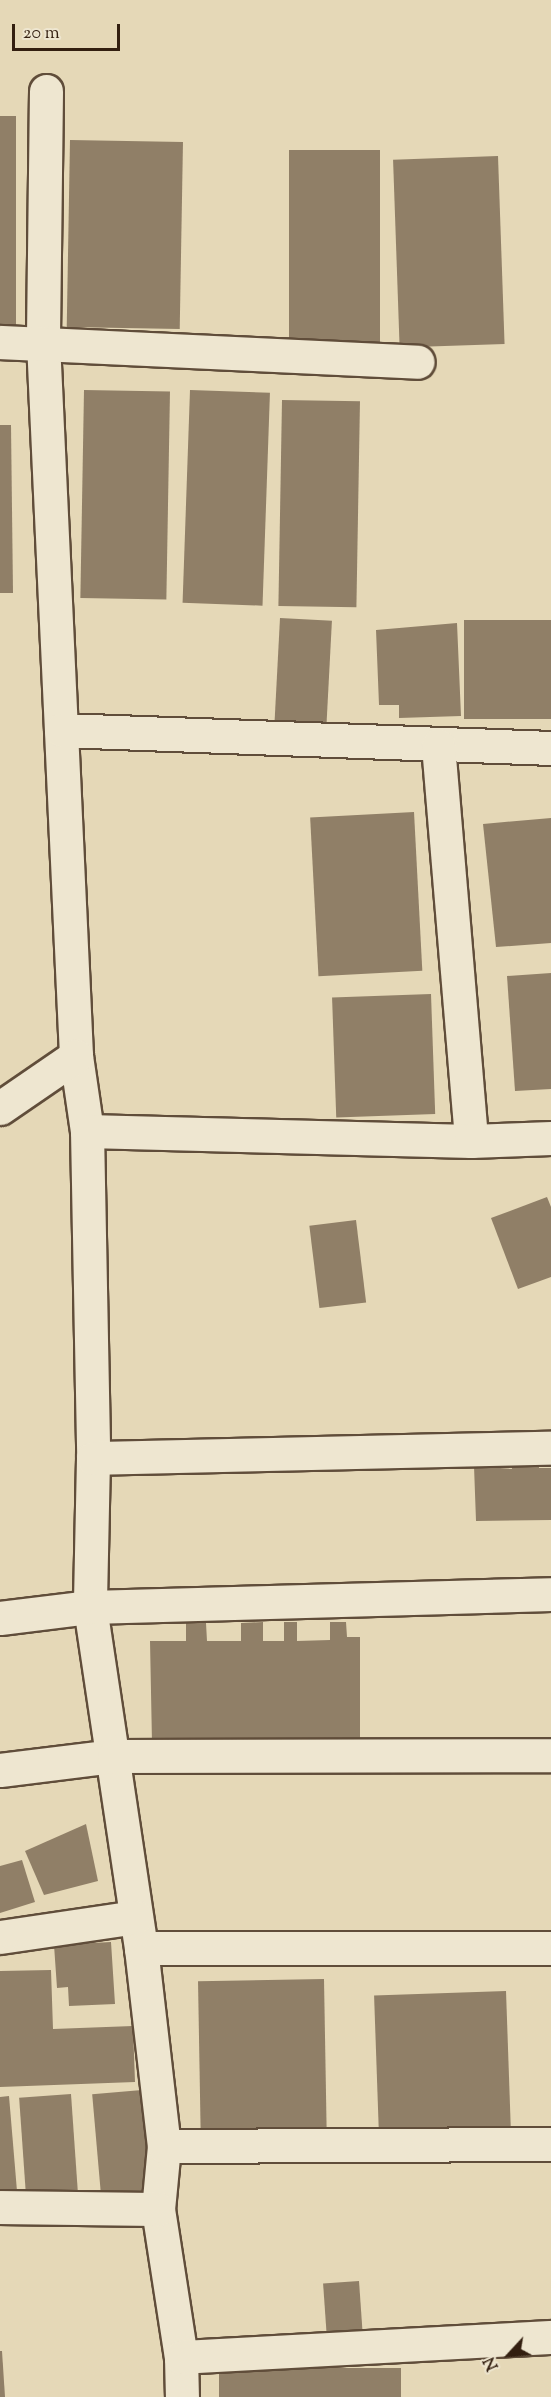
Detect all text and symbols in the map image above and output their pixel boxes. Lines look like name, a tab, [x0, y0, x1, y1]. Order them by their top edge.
scale bar	[15, 12, 123, 50]
text: 20 m	[23, 21, 60, 47]
north arrow	[479, 2325, 539, 2385]
text: N	[479, 2352, 506, 2374]

